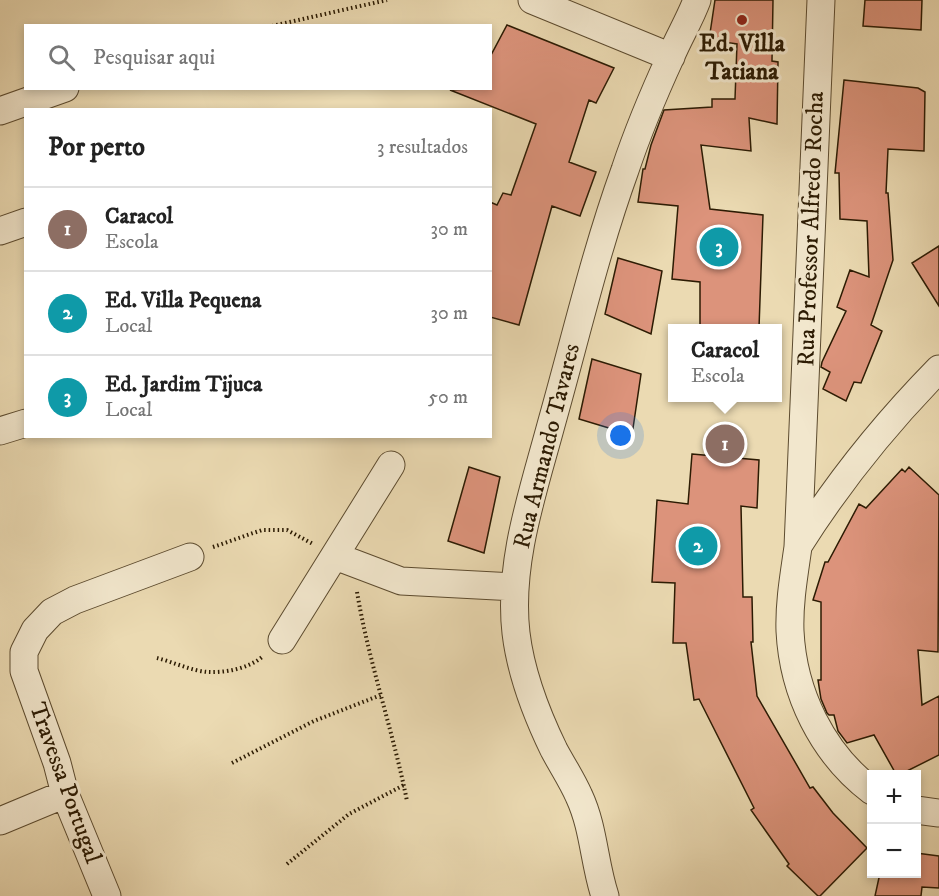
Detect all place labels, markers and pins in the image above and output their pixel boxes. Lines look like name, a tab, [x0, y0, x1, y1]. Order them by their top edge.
marker: Ed. Villa Tatiana	[735, 13, 749, 27]
place label: Ed. Villa Tatiana	[699, 29, 786, 87]
pin: 3	[700, 224, 738, 270]
pin: 1	[706, 422, 744, 466]
pin: 2	[678, 524, 718, 568]

